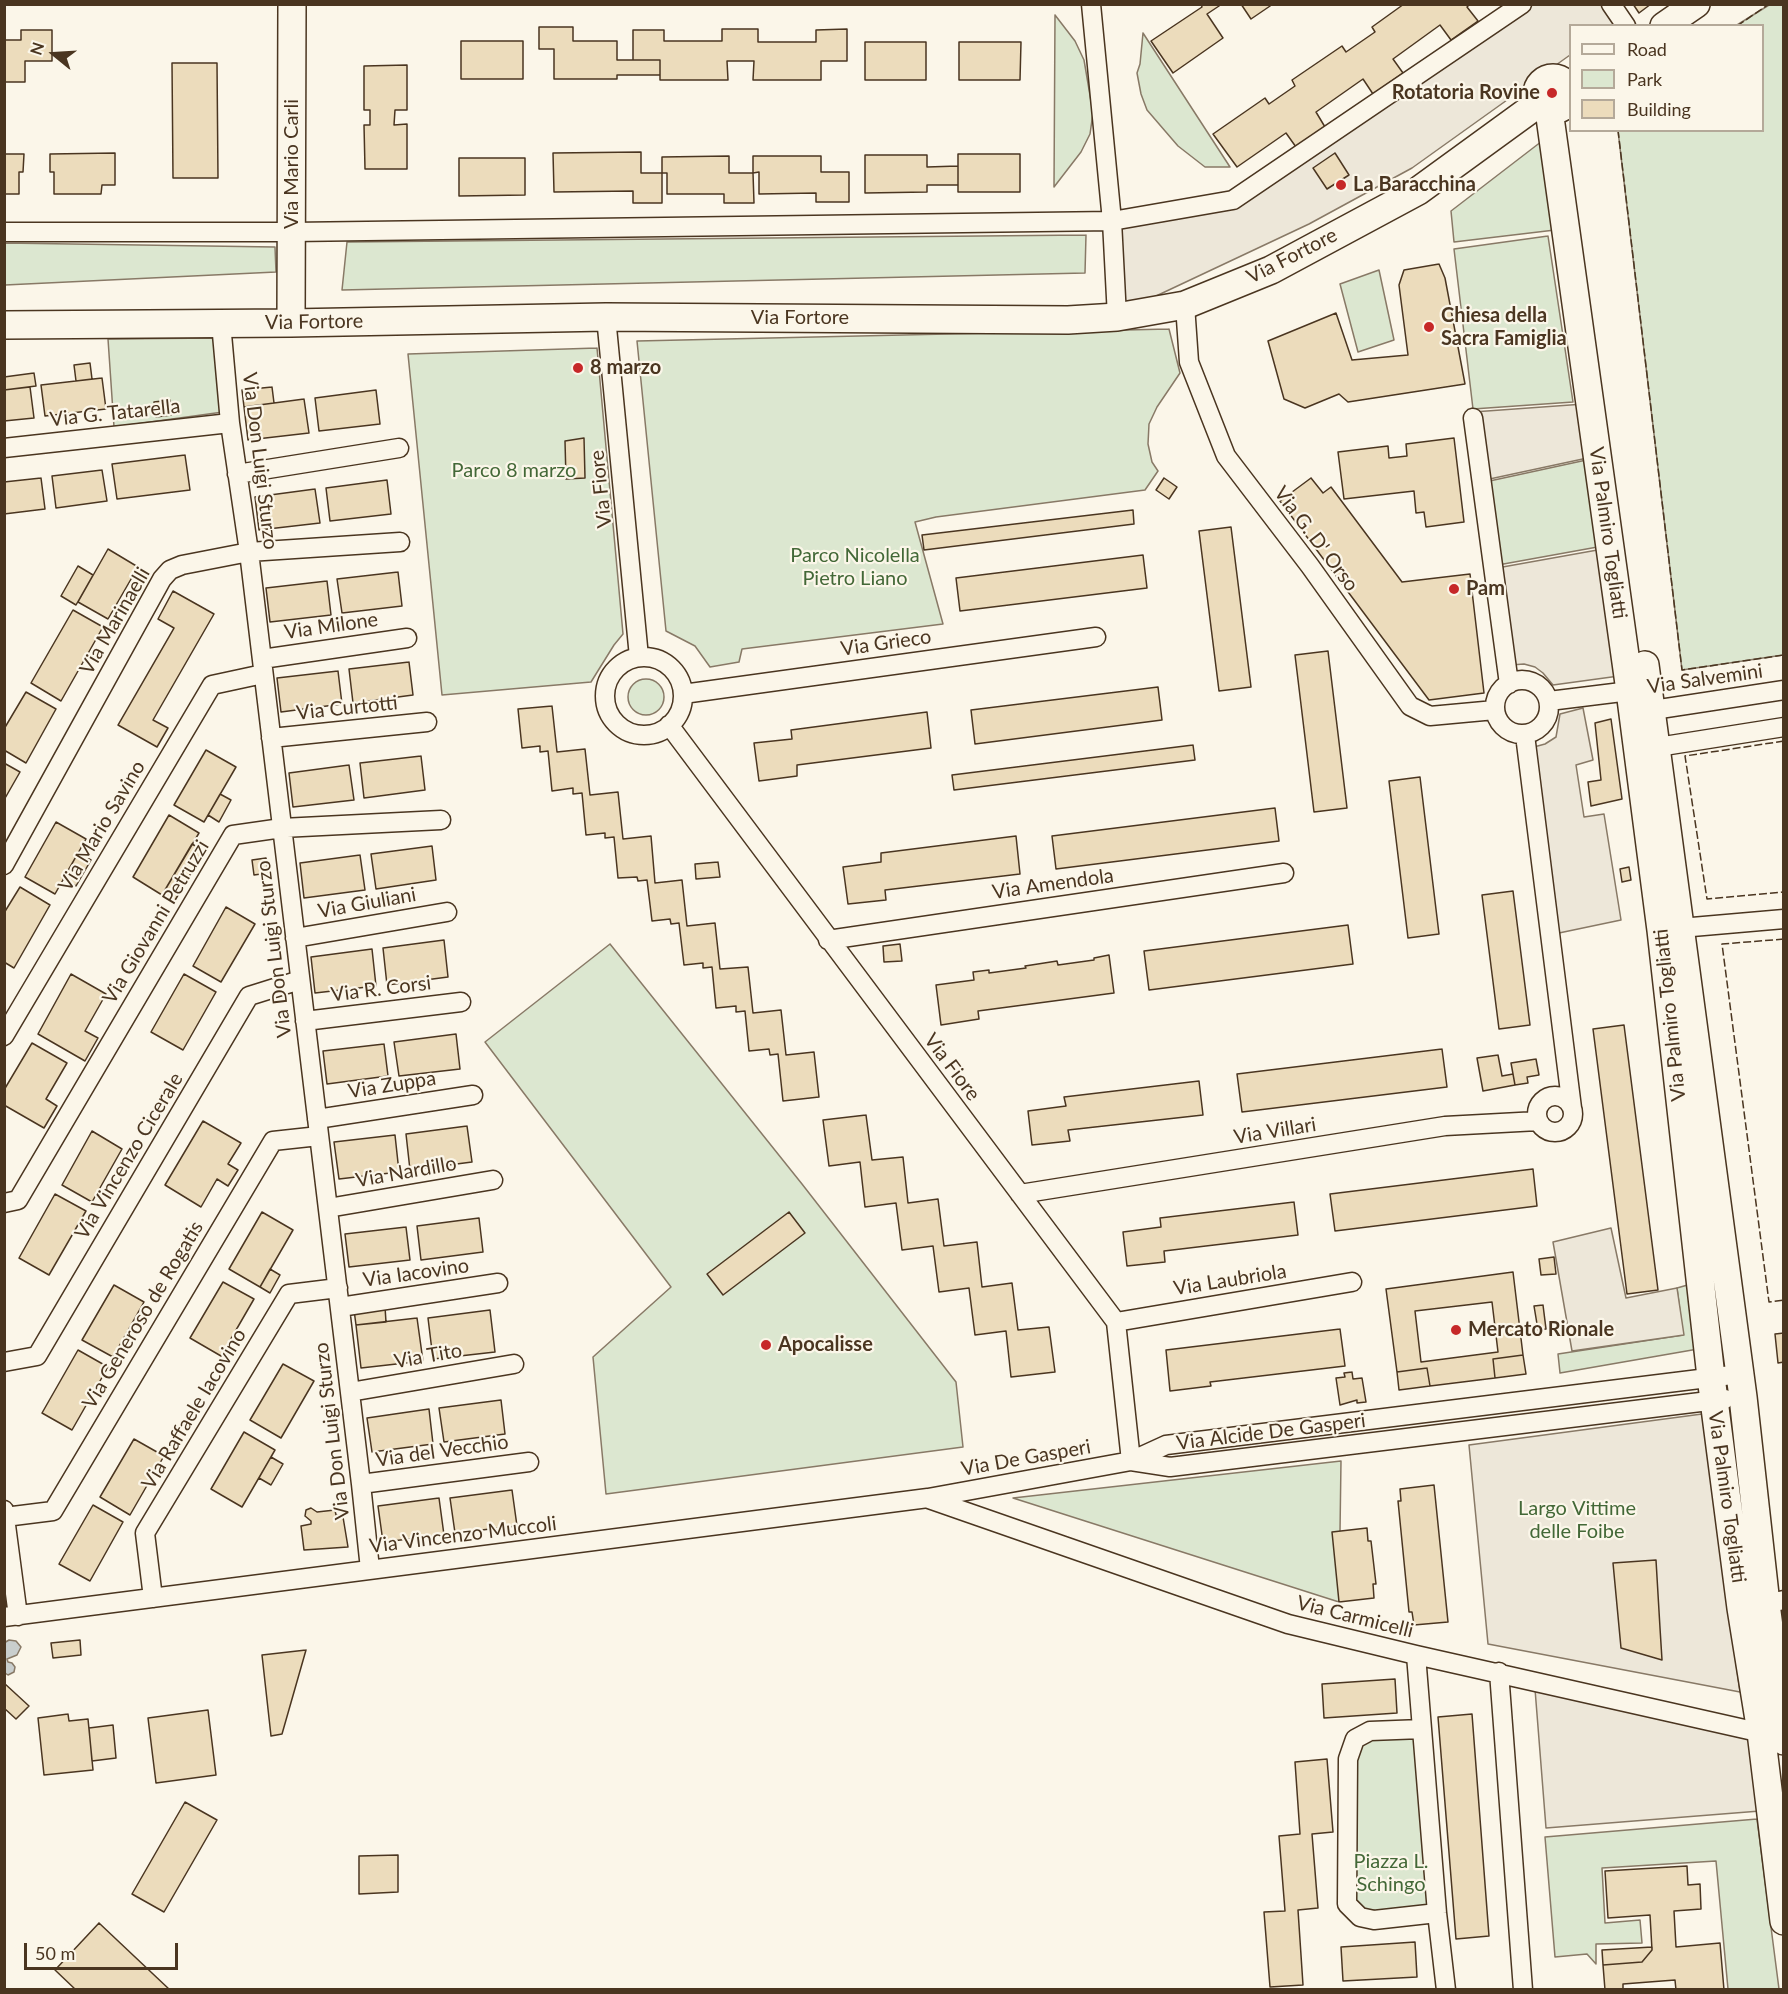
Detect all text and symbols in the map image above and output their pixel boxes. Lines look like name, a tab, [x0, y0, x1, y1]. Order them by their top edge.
north arrow	[24, 24, 84, 84]
legend	[1569, 24, 1764, 132]
text: Road	[1627, 38, 1667, 60]
text: N	[25, 39, 47, 57]
text: Park	[1627, 68, 1662, 90]
place label: Rotatoria Rovine	[1392, 81, 1540, 105]
marker: Rotatoria Rovine	[1545, 86, 1559, 100]
text: Building	[1627, 98, 1691, 120]
street label: Via Mario Carli	[280, 99, 304, 229]
place label: La Baracchina	[1353, 173, 1476, 197]
marker: La Baracchina	[1334, 178, 1348, 192]
street label: Via Fortore	[1243, 223, 1341, 289]
place label: Chiesa della Sacra Famiglia	[1441, 304, 1567, 351]
street label: Via Fortore	[751, 306, 849, 330]
street label: Via Fortore	[265, 309, 363, 335]
marker: Chiesa della Sacra Famiglia	[1422, 320, 1436, 334]
place label: 8 marzo	[590, 356, 661, 380]
marker: 8 marzo	[571, 361, 585, 375]
street label: Via Don Luigi Sturzo	[237, 371, 283, 551]
street label: Via G. Tatarella	[49, 394, 181, 432]
street label: Via Palmiro Togliatti	[1584, 446, 1632, 620]
street label: Via Fiore	[585, 449, 617, 529]
park label: Parco 8 marzo	[452, 459, 576, 483]
street label: Via G. D' Orso	[1269, 482, 1363, 596]
park label: Parco Nicolella Pietro Liano	[790, 544, 920, 591]
street label: Via Marinaelli	[75, 563, 155, 679]
place label: Pam	[1466, 577, 1505, 601]
marker: Pam	[1447, 582, 1461, 596]
street label: Via Milone	[283, 608, 379, 644]
street label: Via Grieco	[839, 625, 933, 661]
street label: Via Salvemini	[1646, 659, 1764, 699]
street label: Via Curtotti	[295, 691, 399, 725]
street label: Via Mario Savino	[54, 756, 150, 896]
street label: Via Giovanni Petruzzi	[98, 836, 214, 1008]
street label: Via Don Luigi Sturzo	[251, 859, 297, 1039]
street label: Via Amendola	[991, 864, 1115, 904]
street label: Via Giuliani	[316, 883, 418, 923]
street label: Via Palmiro Togliatti	[1649, 928, 1691, 1102]
street label: Via R. Corsi	[329, 971, 433, 1007]
street label: Via Fiore	[919, 1029, 985, 1105]
street label: Via Zuppa	[346, 1066, 438, 1104]
street label: Via Vincenzo Cicerale	[70, 1069, 188, 1243]
street label: Via Villari	[1232, 1113, 1318, 1149]
street label: Via Nardillo	[354, 1151, 458, 1193]
street label: Via Generoso de Rogatis	[77, 1217, 209, 1413]
street label: Via Iacovino	[362, 1254, 470, 1292]
street label: Via Laubriola	[1172, 1259, 1288, 1301]
place label: Mercato Rionale	[1468, 1318, 1614, 1342]
marker: Mercato Rionale	[1449, 1323, 1463, 1337]
street label: Via Raffaele Iacovino	[137, 1324, 251, 1494]
place label: Apocalisse	[778, 1333, 873, 1357]
street label: Via Tito	[392, 1338, 464, 1374]
marker: Apocalisse	[759, 1338, 773, 1352]
street label: Via Don Luigi Sturzo	[309, 1341, 355, 1521]
street label: Via Alcide De Gasperi	[1175, 1408, 1367, 1456]
street label: Via Palmiro Togliatti	[1703, 1410, 1751, 1584]
street label: Via del Vecchio	[374, 1430, 510, 1472]
street label: Via De Gasperi	[959, 1435, 1093, 1481]
park label: Largo Vittime delle Foibe	[1518, 1497, 1636, 1544]
street label: Via Vincenzo Muccoli	[368, 1512, 558, 1558]
street label: Via Carmicelli	[1294, 1591, 1416, 1643]
park label: Piazza L. Schingo	[1354, 1850, 1428, 1897]
scale bar	[27, 1931, 182, 1969]
text: 50 m	[35, 1942, 75, 1964]

